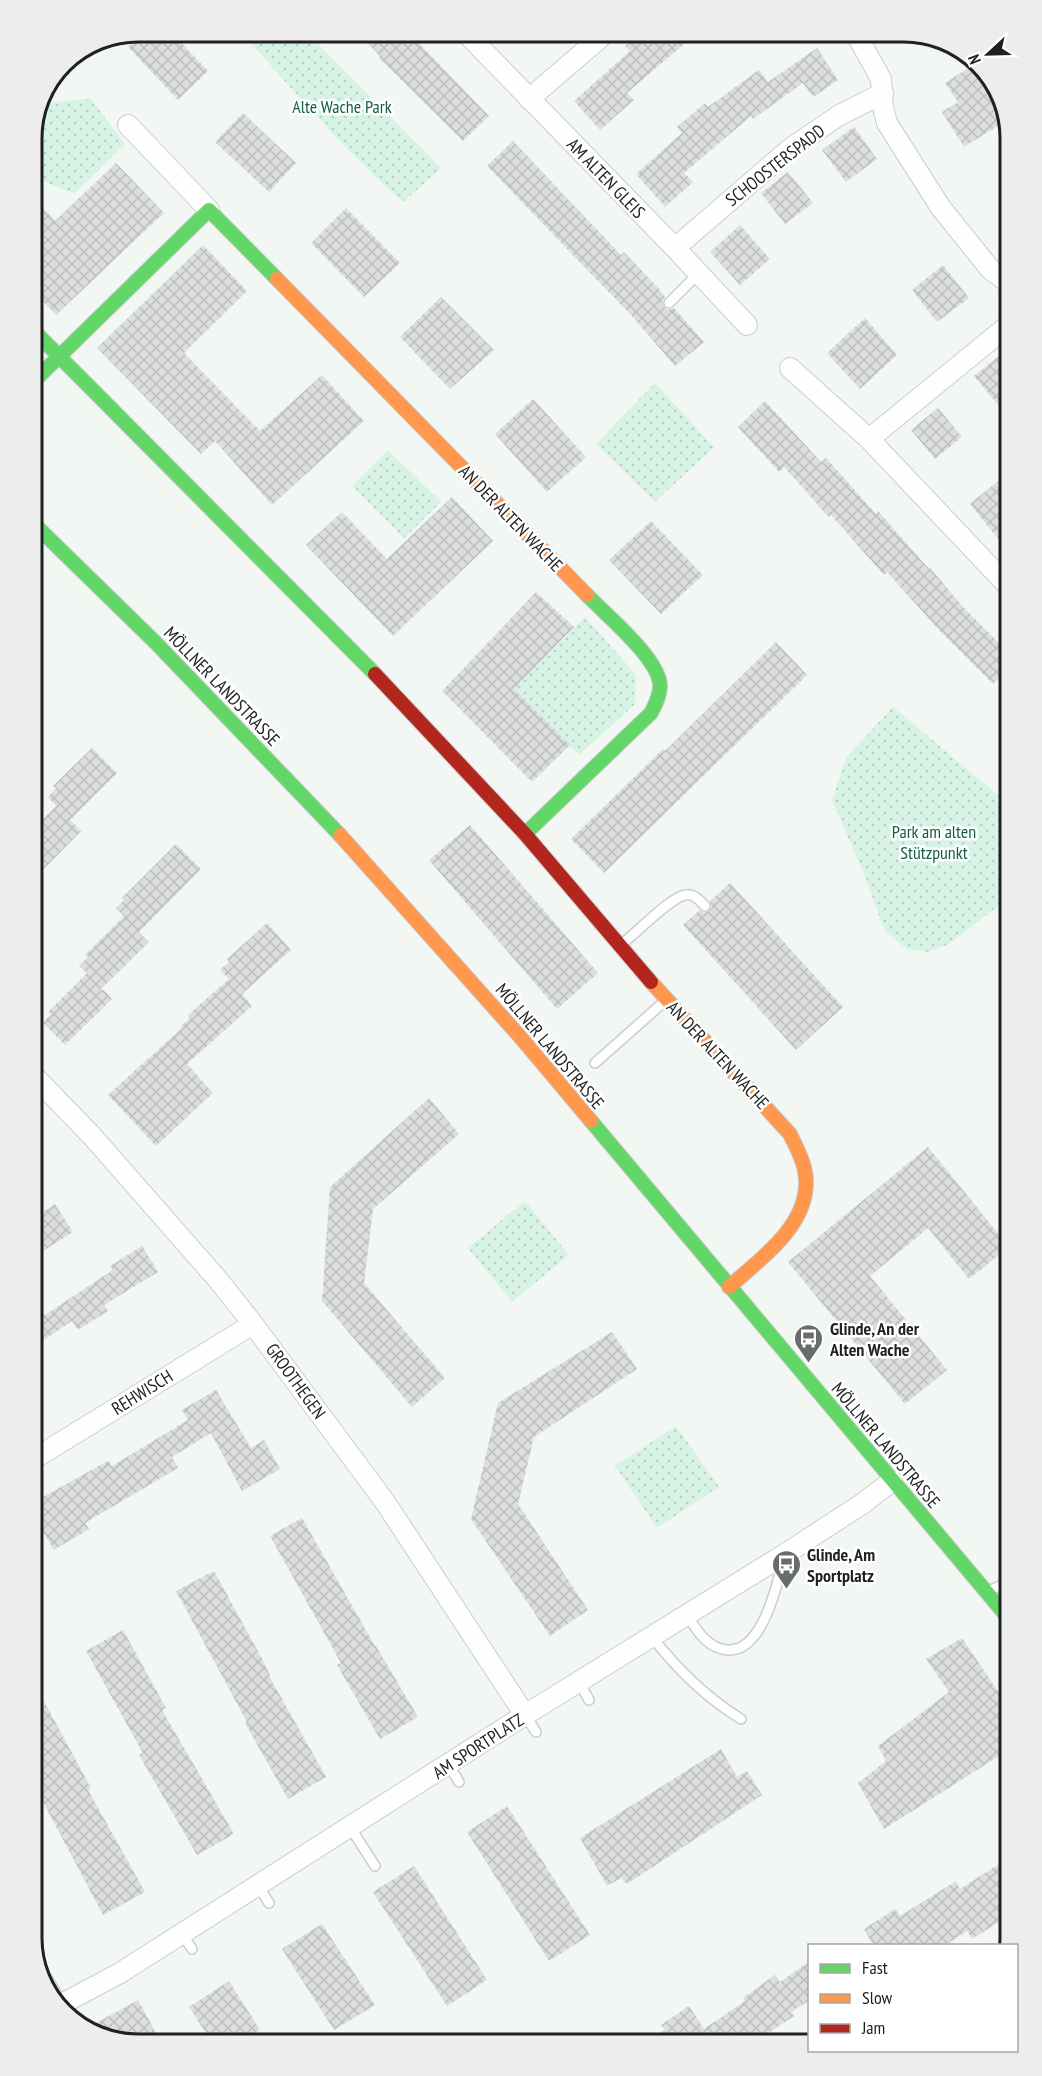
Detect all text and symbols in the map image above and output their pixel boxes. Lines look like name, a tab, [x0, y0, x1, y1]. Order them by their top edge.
north arrow	[958, 24, 1018, 84]
text: N	[963, 52, 985, 67]
park label: Alte Wache Park	[292, 95, 392, 118]
street label: SCHOOSTERSPADD	[721, 119, 829, 211]
street label: AM ALTEN GLEIS	[562, 133, 650, 223]
street label: AN DER ALTEN WACHE	[454, 460, 568, 576]
street label: MÖLLNER LANDSTRASSE	[159, 622, 285, 750]
park label: Park am alten Stützpunkt	[892, 820, 976, 864]
street label: MÖLLNER LANDSTRASSE	[491, 978, 609, 1114]
street label: AN DER ALTEN WACHE	[662, 996, 774, 1114]
place label: Glinde, An der Alten Wache	[829, 1317, 920, 1361]
bus stop icon: Glinde, An der Alten Wache	[793, 1322, 825, 1364]
street label: GROOTHEGEN	[261, 1339, 331, 1423]
street label: REHWISCH	[107, 1364, 177, 1420]
street label: MÖLLNER LANDSTRASSE	[827, 1377, 945, 1513]
place label: Glinde, Am Sportplatz	[807, 1543, 875, 1587]
bus stop icon: Glinde, Am Sportplatz	[770, 1548, 802, 1590]
street label: AM SPORTPLATZ	[428, 1708, 528, 1784]
legend	[808, 1944, 1018, 2052]
text: Fast	[862, 1956, 888, 1979]
text: Slow	[862, 1986, 893, 2009]
text: Jam	[861, 2016, 885, 2039]

